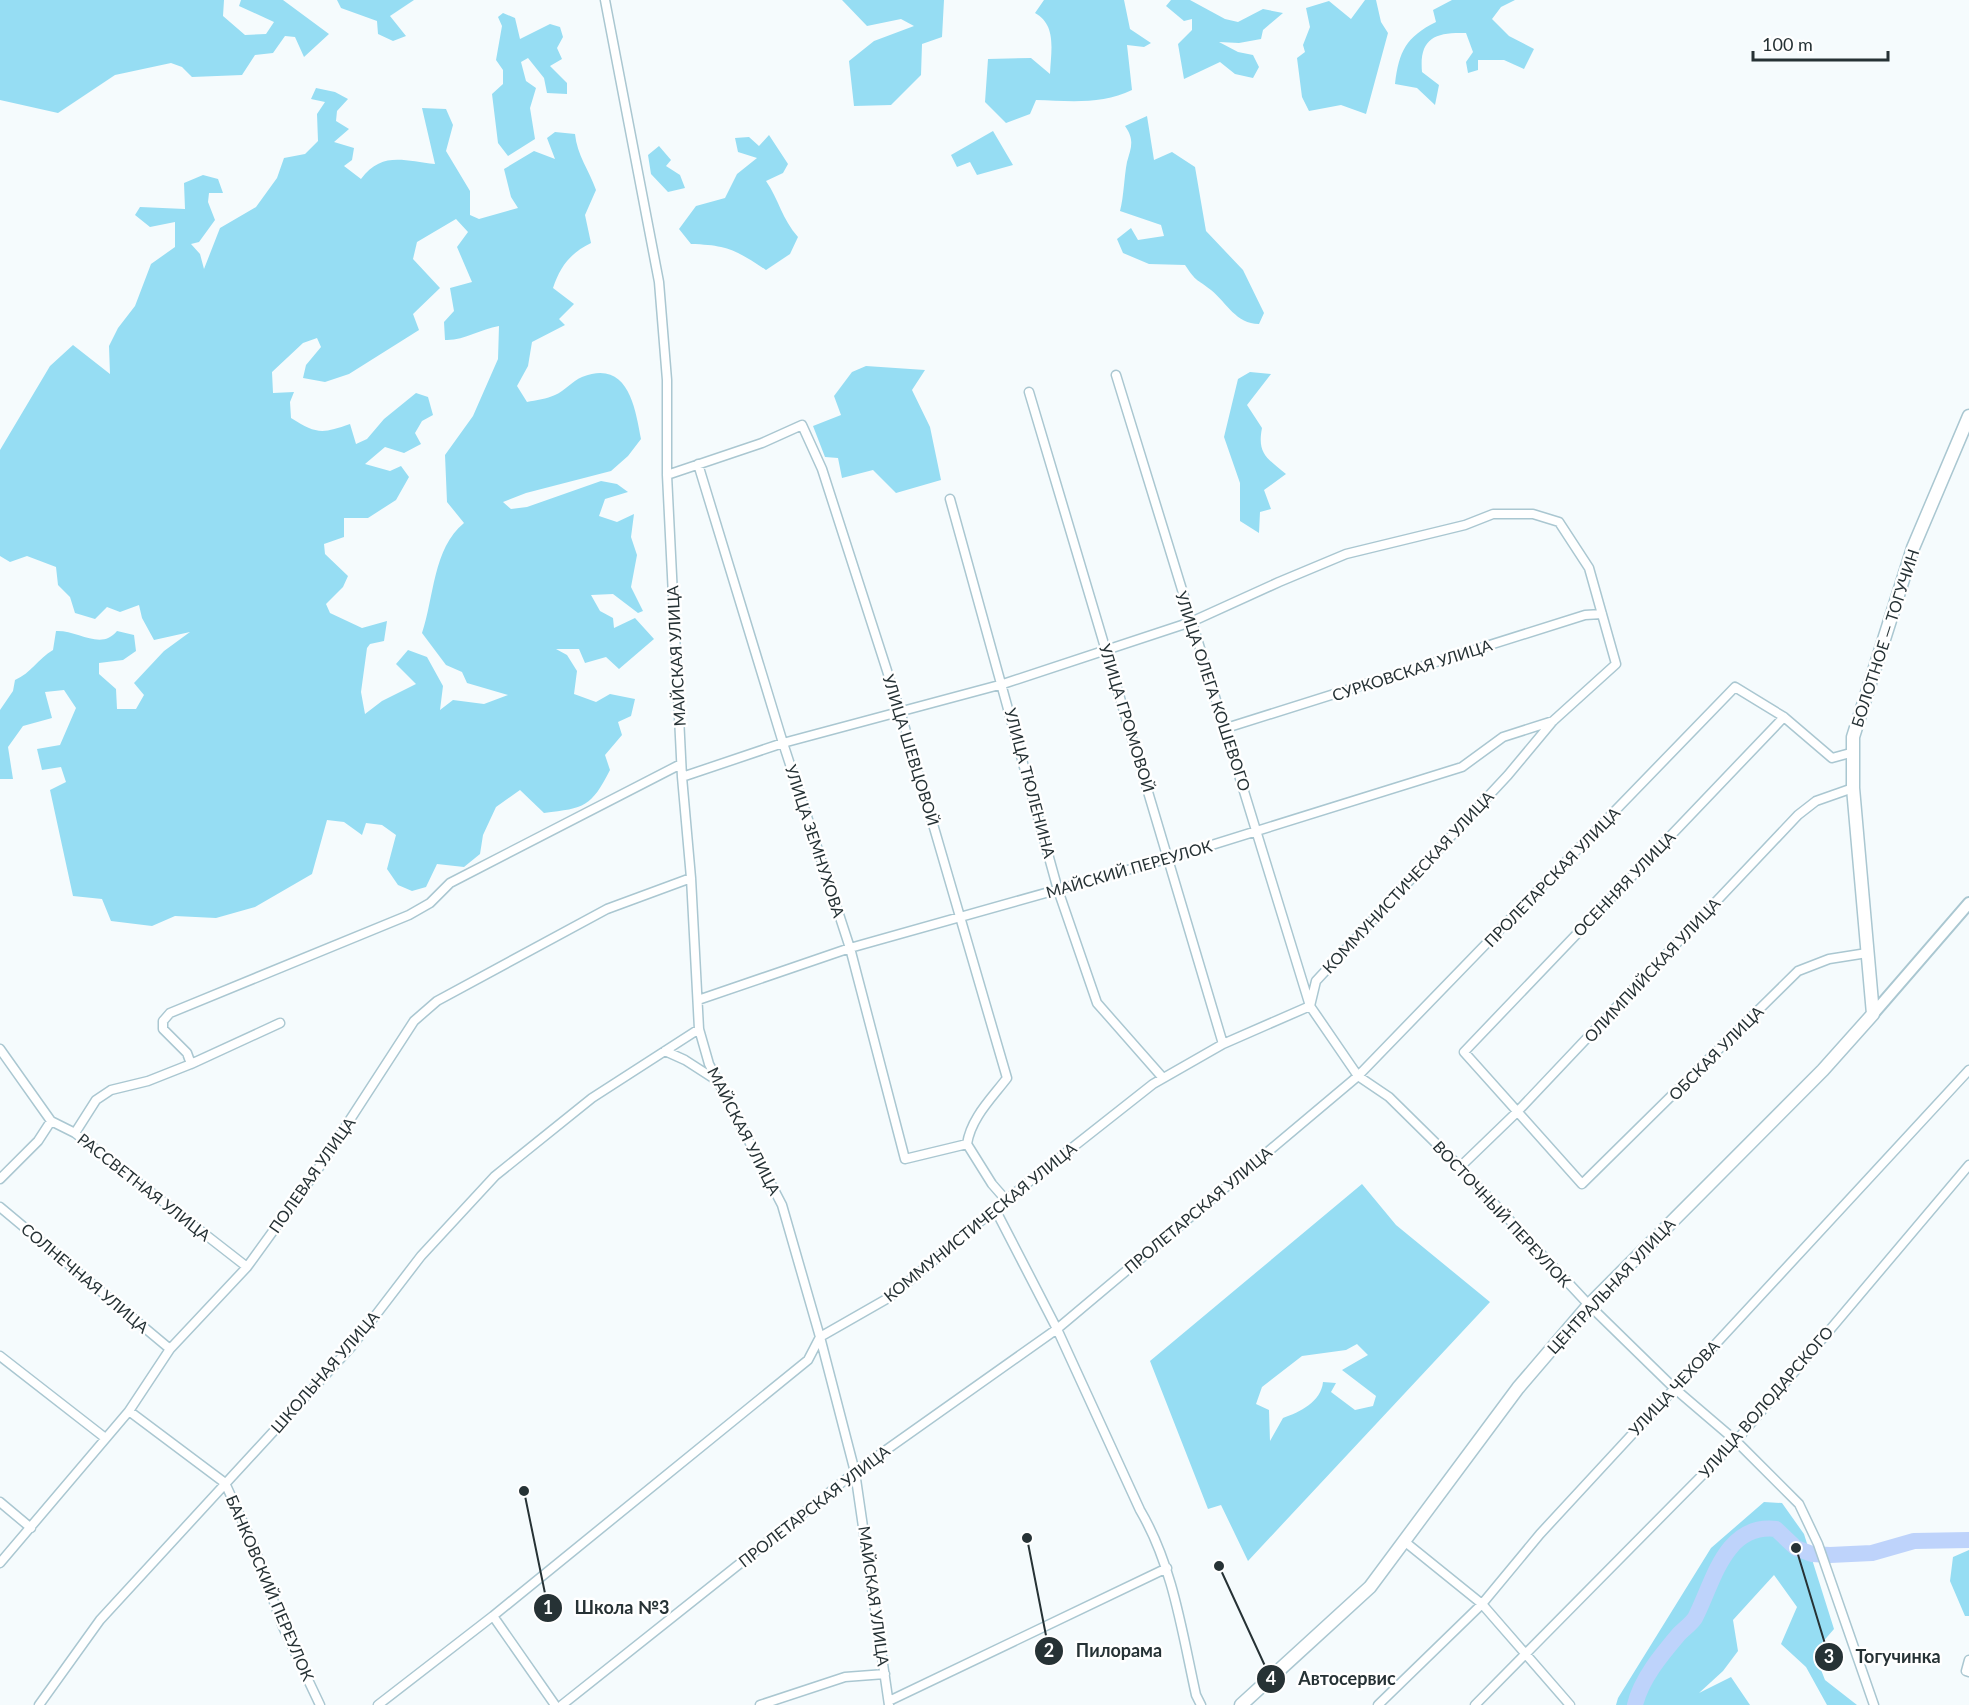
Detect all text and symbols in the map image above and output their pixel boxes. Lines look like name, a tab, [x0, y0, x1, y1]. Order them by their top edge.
scale bar	[1753, 24, 1888, 62]
text: 100 m	[1762, 33, 1813, 55]
street label: БОЛОТНОЕ — ТОГУЧИН	[1847, 546, 1922, 729]
street label: МАЙСКАЯ УЛИЦА	[662, 585, 689, 727]
street label: УЛИЦА ОЛЕГА КОШЕВОГО	[1172, 588, 1255, 793]
street label: СУРКОВСКАЯ УЛИЦА	[1330, 635, 1494, 704]
street label: УЛИЦА ГРОМОВОЙ	[1096, 641, 1159, 794]
street label: УЛИЦА ШЕВЦОВОЙ	[879, 672, 944, 828]
street label: УЛИЦА ТЮЛЕНИНА	[1001, 706, 1060, 860]
street label: УЛИЦА ЗЕМНУХОВА	[782, 762, 849, 920]
street label: КОММУНИСТИЧЕСКАЯ УЛИЦА	[1318, 786, 1497, 977]
street label: ПРОЛЕТАРСКАЯ УЛИЦА	[1480, 803, 1623, 950]
street label: ОСЕННЯЯ УЛИЦА	[1569, 827, 1679, 940]
street label: МАЙСКИЙ ПЕРЕУЛОК	[1044, 836, 1214, 901]
street label: ОЛИМПИЙСКАЯ УЛИЦА	[1580, 893, 1724, 1046]
street label: ОБСКАЯ УЛИЦА	[1664, 1001, 1767, 1104]
street label: МАЙСКАЯ УЛИЦА	[704, 1064, 785, 1198]
street label: ПОЛЕВАЯ УЛИЦА	[265, 1113, 359, 1236]
street label: РАССВЕТНАЯ УЛИЦА	[74, 1129, 215, 1245]
street label: ВОСТОЧНЫЙ ПЕРЕУЛОК	[1430, 1137, 1575, 1291]
street label: КОММУНИСТИЧЕСКАЯ УЛИЦА	[880, 1138, 1080, 1305]
street label: ПРОЛЕТАРСКАЯ УЛИЦА	[1120, 1142, 1275, 1277]
street label: ЦЕНТРАЛЬНАЯ УЛИЦА	[1543, 1214, 1679, 1357]
street label: СОЛНЕЧНАЯ УЛИЦА	[18, 1219, 153, 1337]
street label: ШКОЛЬНАЯ УЛИЦА	[267, 1307, 383, 1436]
street label: УЛИЦА ВОЛОДАРСКОГО	[1695, 1322, 1837, 1481]
street label: УЛИЦА ЧЕХОВА	[1624, 1336, 1723, 1439]
street label: ПРОЛЕТАРСКАЯ УЛИЦА	[734, 1441, 893, 1571]
street label: БАНКОВСКИЙ ПЕРЕУЛОК	[223, 1492, 318, 1684]
street label: МАЙСКАЯ УЛИЦА	[855, 1525, 894, 1667]
callout: Школа №3	[533, 1590, 682, 1626]
text: 1	[543, 1596, 553, 1618]
text: Школа №3	[575, 1596, 669, 1618]
callout: Пилорама	[1034, 1633, 1174, 1669]
text: 2	[1044, 1639, 1054, 1661]
text: Пилорама	[1076, 1639, 1162, 1661]
callout: Тогучинка	[1814, 1639, 1953, 1675]
text: 3	[1824, 1645, 1834, 1667]
text: Тогучинка	[1855, 1645, 1941, 1667]
callout: Автосервис	[1256, 1661, 1407, 1697]
text: 4	[1266, 1667, 1276, 1689]
text: Автосервис	[1297, 1667, 1396, 1689]

